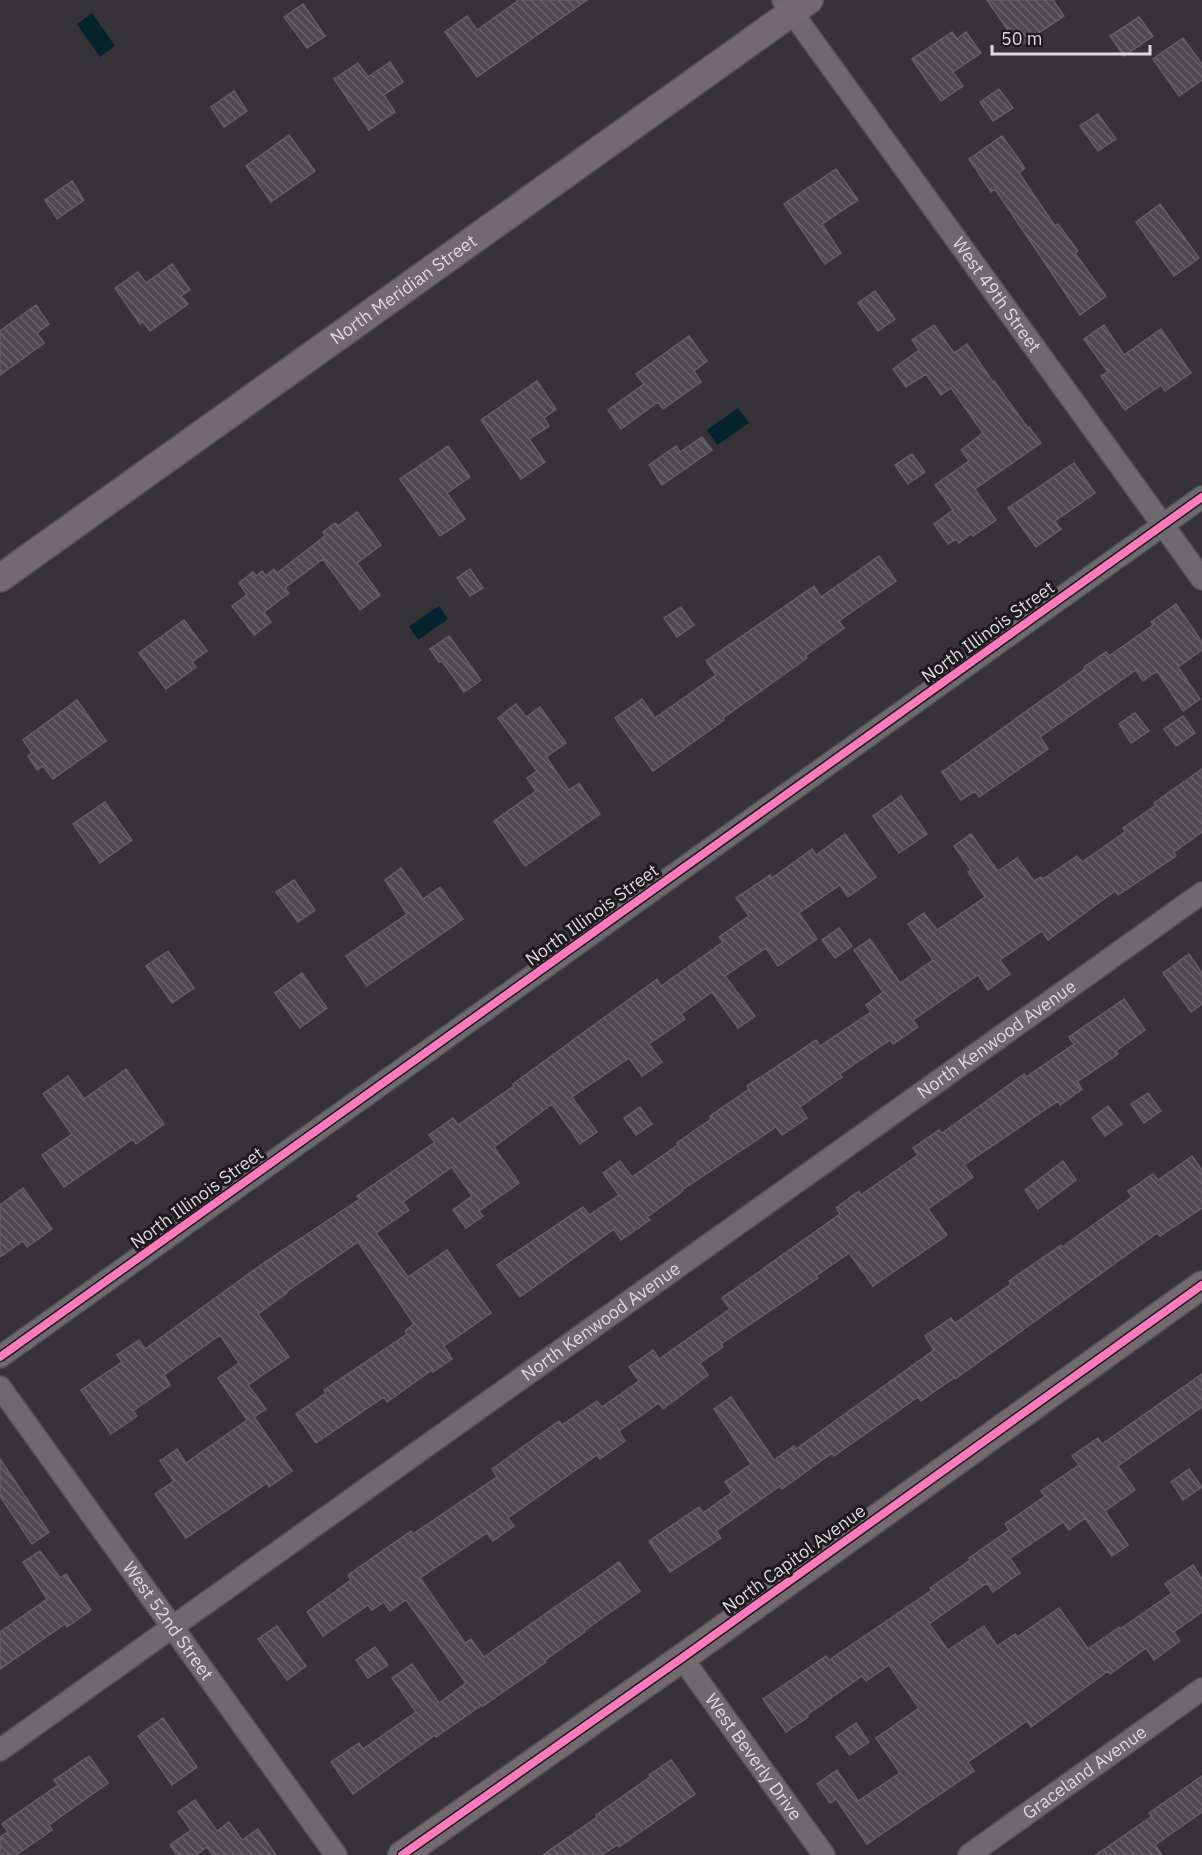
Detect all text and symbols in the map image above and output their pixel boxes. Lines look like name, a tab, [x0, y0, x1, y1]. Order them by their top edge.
scale bar	[992, 18, 1150, 56]
text: 50 m	[1001, 27, 1043, 50]
street label: North Meridian Street	[326, 229, 481, 349]
street label: West 49th Street	[947, 232, 1046, 357]
street label: North Illinois Street	[917, 576, 1059, 688]
street label: North Illinois Street	[521, 859, 663, 971]
street label: North Kenwood Avenue	[912, 974, 1080, 1104]
street label: North Illinois Street	[126, 1142, 268, 1254]
street label: North Kenwood Avenue	[517, 1257, 685, 1386]
street label: North Capitol Avenue	[718, 1499, 870, 1618]
street label: West 52nd Street	[118, 1557, 219, 1685]
street label: West Beverly Drive	[700, 1689, 807, 1825]
street label: Graceland Avenue	[1018, 1720, 1151, 1824]

